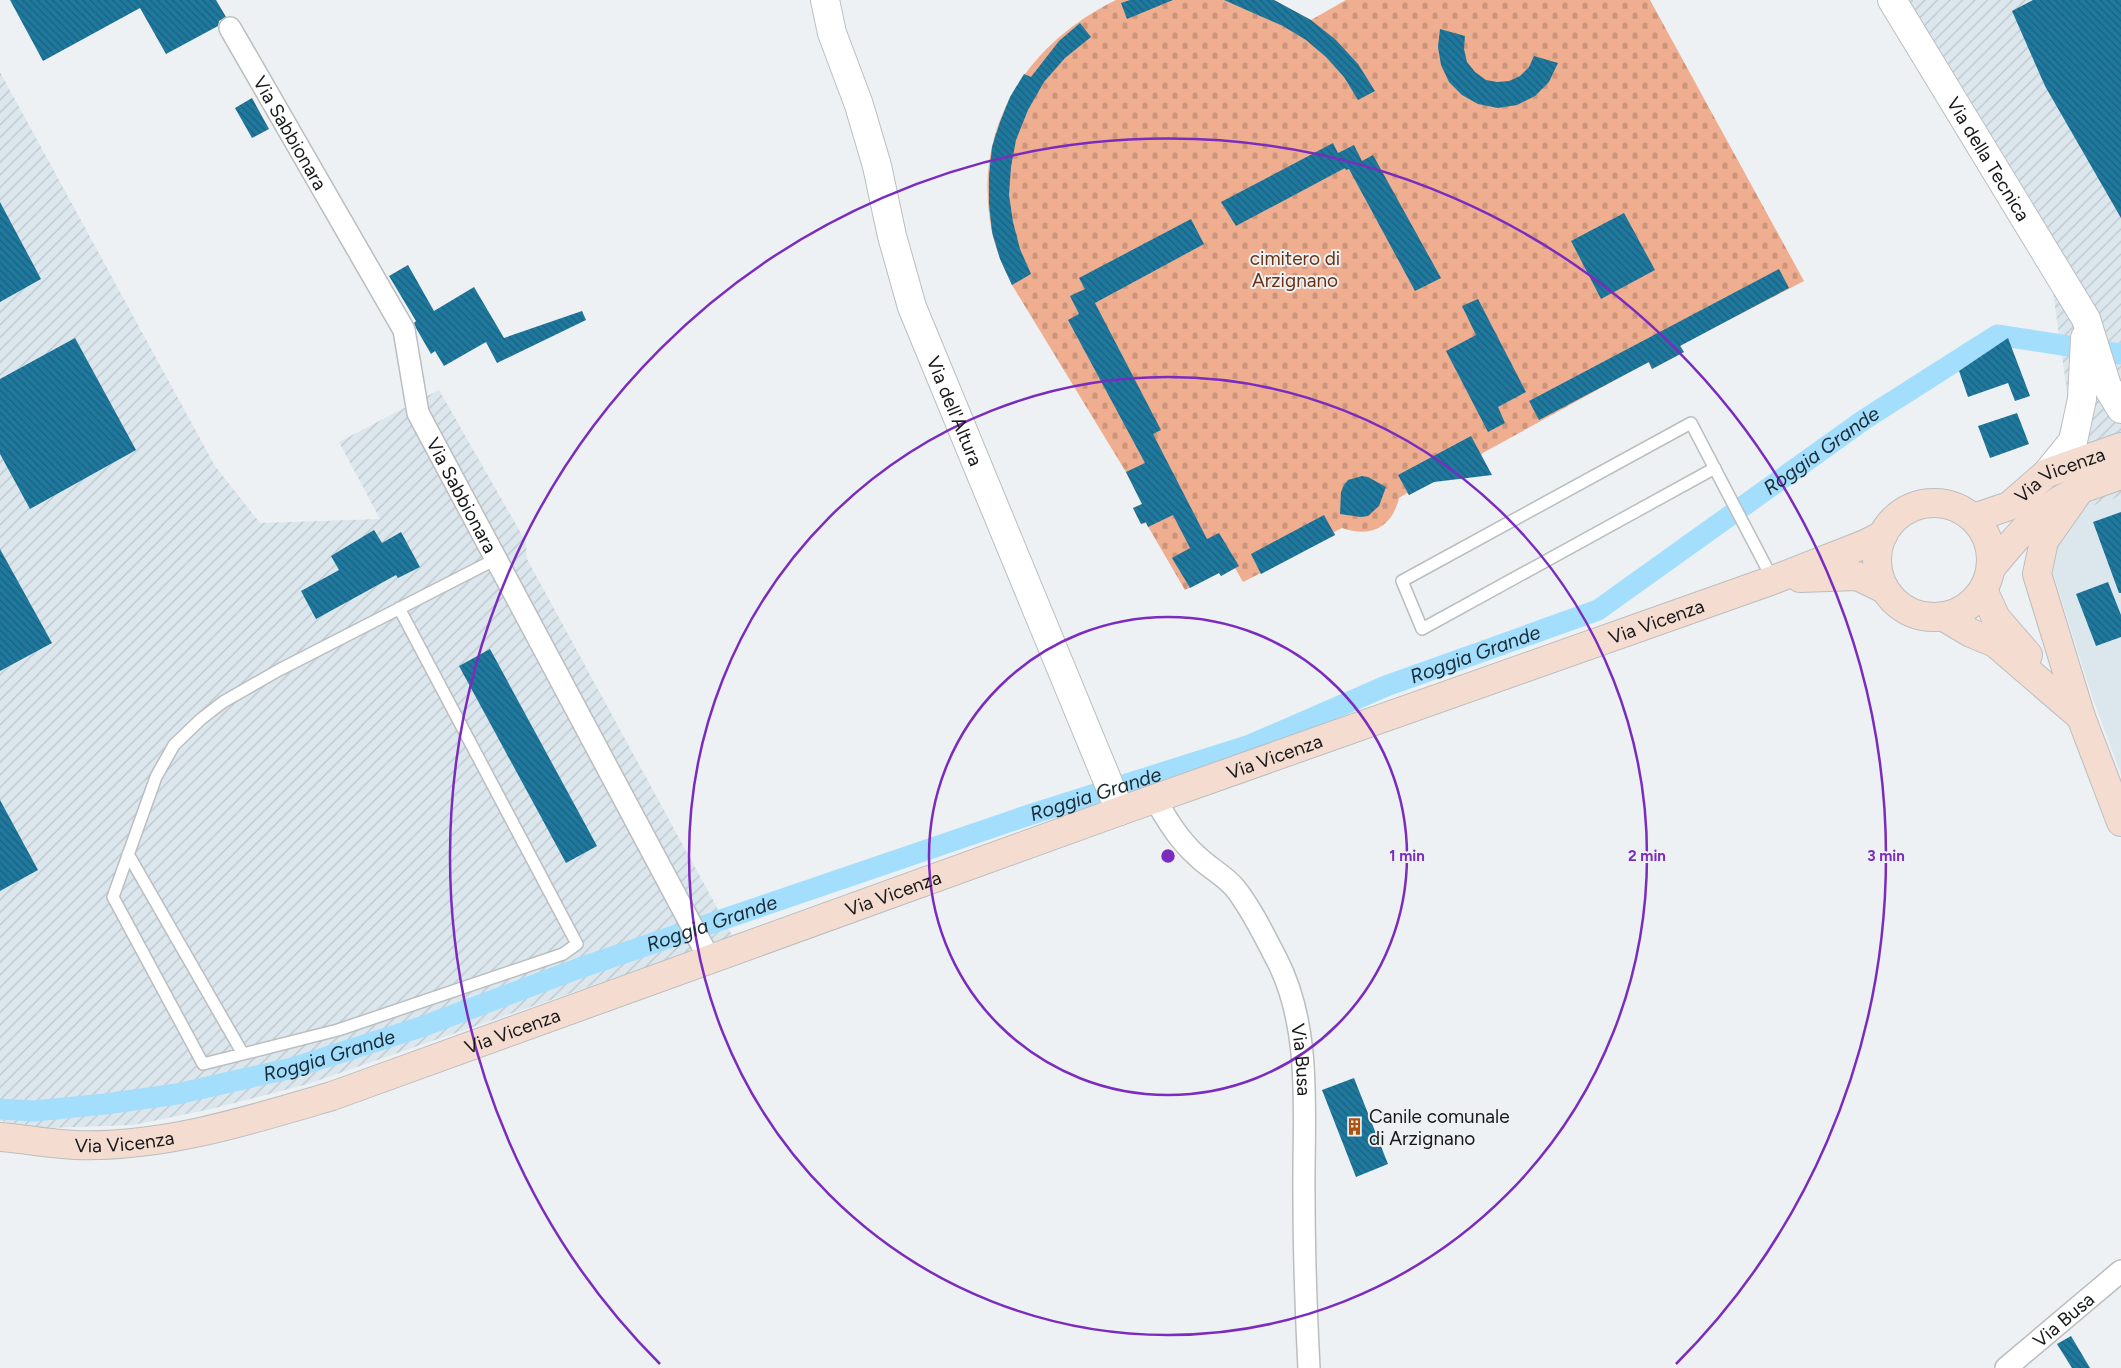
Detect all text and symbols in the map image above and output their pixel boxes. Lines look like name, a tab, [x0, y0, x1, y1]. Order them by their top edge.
street label: Via Sabbionara	[249, 72, 332, 194]
street label: Via della Tecnica	[1942, 93, 2035, 225]
park label: cimitero di Arzignano	[1250, 247, 1340, 292]
street label: Via dell'Altura	[922, 353, 988, 469]
water label: Roggia Grande	[1759, 401, 1884, 500]
street label: Via Sabbionara	[422, 434, 502, 557]
street label: Via Vicenza	[2010, 442, 2108, 507]
street label: Via Vicenza	[1605, 594, 1707, 649]
water label: Roggia Grande	[1407, 620, 1543, 688]
street label: Via Vicenza	[1223, 729, 1325, 784]
water label: Roggia Grande	[1027, 762, 1164, 826]
centre of rings	[1159, 847, 1177, 865]
text: 1 min	[1389, 847, 1425, 865]
text: 2 min	[1628, 847, 1666, 865]
text: 3 min	[1867, 847, 1905, 865]
street label: Via Vicenza	[842, 865, 944, 921]
water label: Roggia Grande	[643, 890, 780, 957]
street label: Via Vicenza	[461, 1003, 563, 1059]
street label: Via Busa	[1287, 1022, 1316, 1096]
water label: Roggia Grande	[261, 1024, 398, 1086]
place label: Canile comunale di Arzignano	[1369, 1105, 1510, 1150]
building icon: Canile comunale di Arzignano	[1345, 1117, 1365, 1137]
street label: Via Vicenza	[74, 1126, 176, 1157]
street label: Via Busa	[2028, 1287, 2099, 1352]

